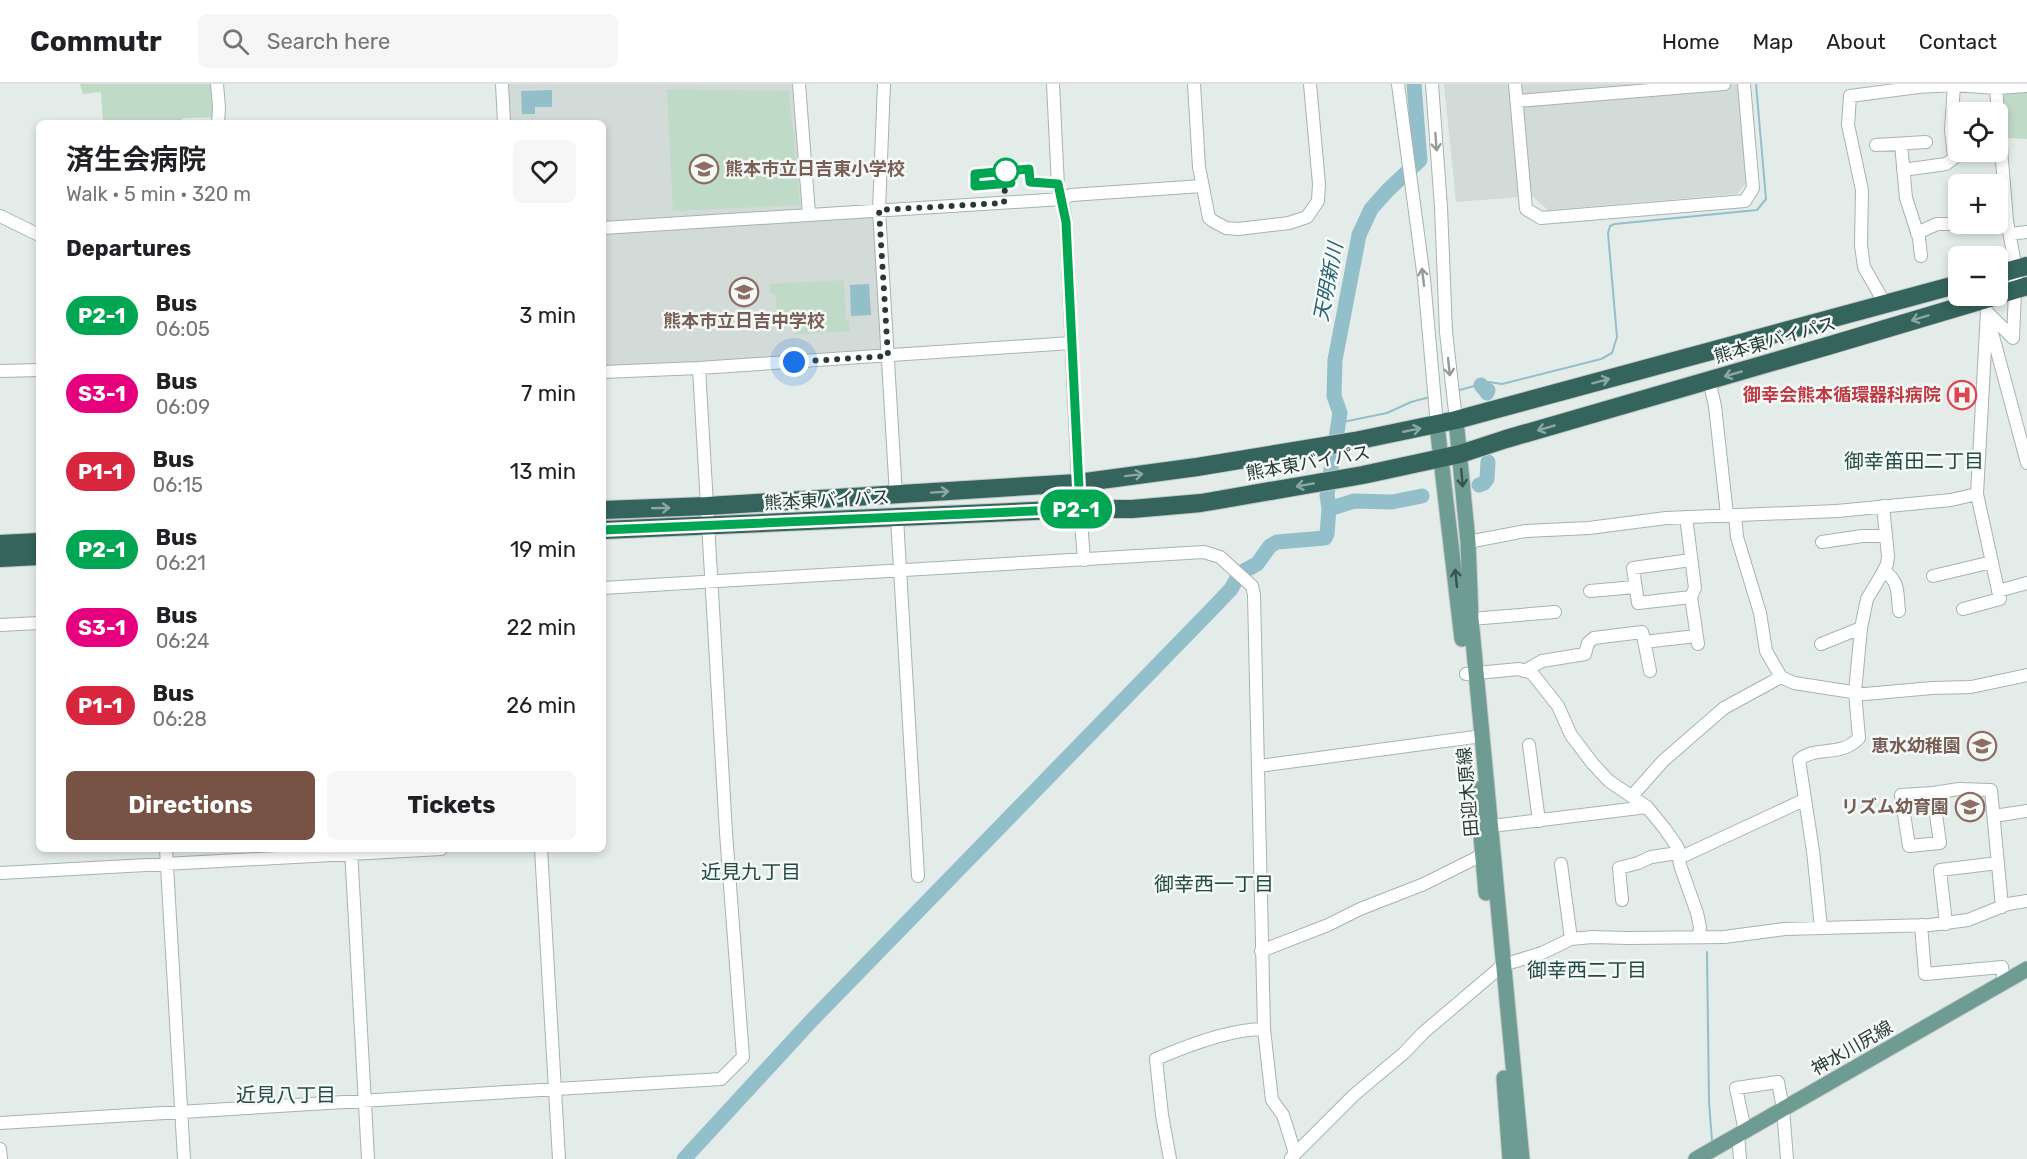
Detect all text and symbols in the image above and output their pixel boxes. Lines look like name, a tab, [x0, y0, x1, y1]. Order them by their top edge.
search box	[198, 14, 618, 68]
text: Commutr	[30, 25, 162, 58]
icon: search	[219, 25, 252, 58]
text: Search here	[267, 28, 390, 55]
text: Home	[1662, 29, 1719, 54]
text: Map	[1752, 29, 1793, 54]
text: About	[1826, 29, 1886, 54]
text: Contact	[1919, 29, 1997, 54]
map controls	[1948, 102, 2008, 306]
button: locate	[1948, 102, 2008, 162]
one-way arrow	[1431, 132, 1442, 152]
button: heart	[513, 140, 576, 203]
text: 済生会病院	[66, 143, 206, 176]
school or university icon: 熊本市立日吉東小学校	[688, 153, 720, 185]
place label: 熊本市立日吉東小学校	[725, 158, 905, 180]
unlabelled marker	[993, 158, 1019, 184]
button: +	[1948, 174, 2008, 234]
text: Walk · 5 min · 320 m	[66, 182, 251, 206]
text: Departures	[66, 235, 191, 262]
water label: 天明新川	[1309, 238, 1348, 324]
button: −	[1948, 246, 2008, 306]
one-way arrow	[1417, 267, 1428, 287]
school or university icon: 熊本市立日吉中学校	[728, 276, 760, 308]
text: Bus	[156, 290, 197, 317]
text: 3 min	[519, 302, 576, 329]
text: P2-1	[78, 303, 126, 328]
place label: 熊本市立日吉中学校	[663, 310, 825, 332]
street label: 熊本東バイパス	[1712, 312, 1838, 368]
one-way arrow	[1911, 314, 1930, 325]
text: 06:05	[156, 317, 210, 341]
your location	[779, 347, 809, 377]
one-way arrow	[1444, 356, 1455, 376]
text: Bus	[156, 368, 197, 395]
one-way arrow	[1724, 368, 1743, 380]
one-way arrow	[1591, 375, 1610, 386]
hospital icon: 御幸会熊本循環器科病院	[1946, 379, 1978, 411]
text: 7 min	[521, 380, 576, 407]
text: S3-1	[78, 381, 126, 406]
place label: 御幸会熊本循環器科病院	[1742, 384, 1941, 406]
text: 06:09	[156, 395, 210, 419]
one-way arrow	[1537, 422, 1556, 434]
one-way arrow	[1402, 424, 1421, 435]
street label: 熊本東バイパス	[1244, 441, 1372, 485]
text: Bus	[153, 446, 194, 473]
district label: 御幸笛田二丁目	[1844, 449, 1984, 473]
text: 13 min	[510, 458, 576, 485]
text: P1-1	[78, 459, 123, 484]
one-way arrow	[1457, 468, 1468, 488]
one-way arrow	[1124, 470, 1144, 481]
text: 06:15	[153, 473, 203, 497]
one-way arrow	[1296, 480, 1316, 491]
street label: 熊本東バイパス	[764, 486, 890, 514]
one-way arrow	[930, 486, 949, 497]
line badge: P2-1	[1034, 490, 1118, 528]
text: P2-1	[1052, 497, 1100, 522]
one-way arrow	[651, 502, 671, 513]
text: Bus	[156, 524, 197, 551]
text: 19 min	[510, 536, 576, 563]
text: P2-1	[78, 537, 126, 562]
text: 06:21	[156, 551, 206, 575]
one-way arrow	[1450, 569, 1461, 589]
text: Bus	[156, 602, 197, 629]
text: 22 min	[507, 614, 576, 641]
text: S3-1	[78, 615, 126, 640]
text: 06:24	[156, 629, 210, 653]
text: Bus	[153, 680, 194, 707]
text: 26 min	[506, 692, 576, 719]
text: P1-1	[78, 693, 123, 718]
text: 06:28	[153, 707, 207, 731]
school or university icon: 恵水幼稚園	[1966, 730, 1998, 762]
place label: 恵水幼稚園	[1871, 735, 1961, 757]
street label: 田迎木原線	[1453, 746, 1483, 838]
button: Directions	[66, 771, 315, 840]
button: Tickets	[327, 771, 576, 840]
school or university icon: リズム幼育園	[1954, 791, 1986, 823]
place label: リズム幼育園	[1841, 796, 1949, 818]
district label: 近見九丁目	[701, 860, 801, 884]
district label: 御幸西一丁目	[1154, 872, 1274, 896]
district label: 御幸西二丁目	[1527, 958, 1647, 982]
street label: 神水川尻線	[1808, 1016, 1896, 1080]
district label: 近見八丁目	[236, 1083, 336, 1107]

